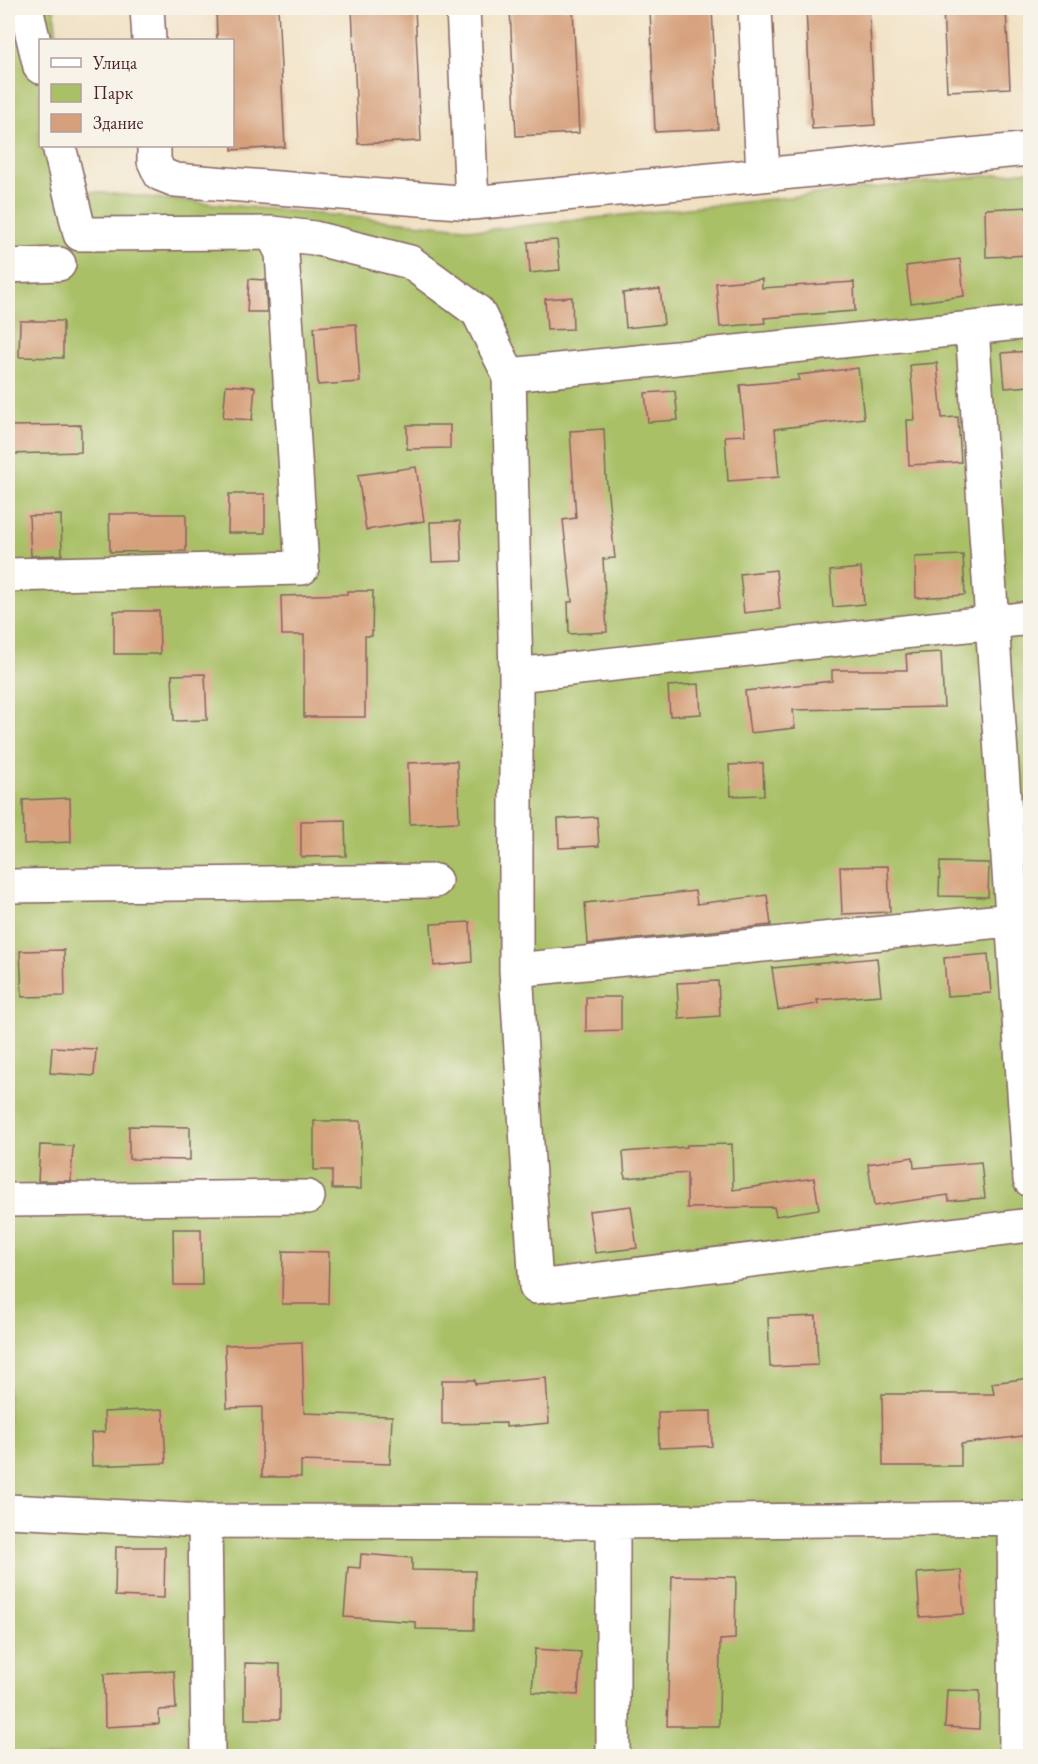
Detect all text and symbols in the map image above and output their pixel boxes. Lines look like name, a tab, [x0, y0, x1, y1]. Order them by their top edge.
legend	[39, 39, 234, 147]
text: Улица	[92, 51, 138, 74]
text: Парк	[93, 81, 133, 104]
text: Здание	[93, 111, 143, 134]

